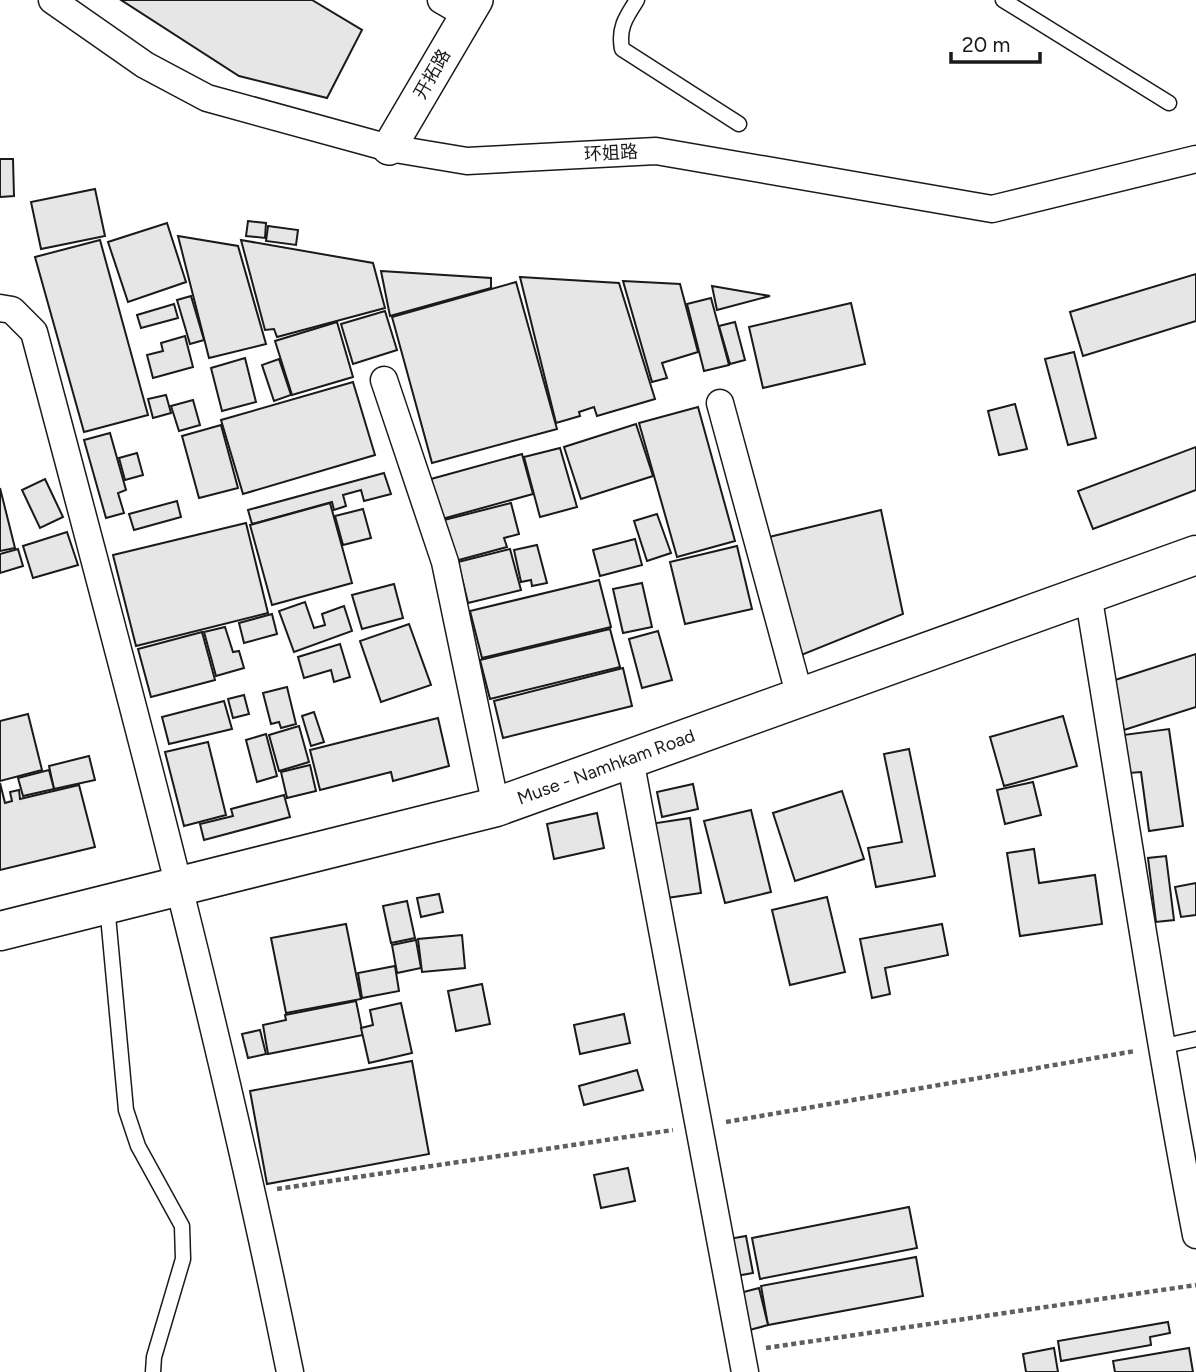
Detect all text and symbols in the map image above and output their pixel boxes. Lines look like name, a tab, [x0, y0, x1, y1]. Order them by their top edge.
scale bar	[951, 21, 1040, 65]
text: 20 m	[962, 32, 1010, 57]
street label: 开拓路	[409, 45, 455, 103]
street label: 环姐路	[583, 141, 639, 165]
street label: Muse - Namhkam Road	[514, 725, 698, 809]

